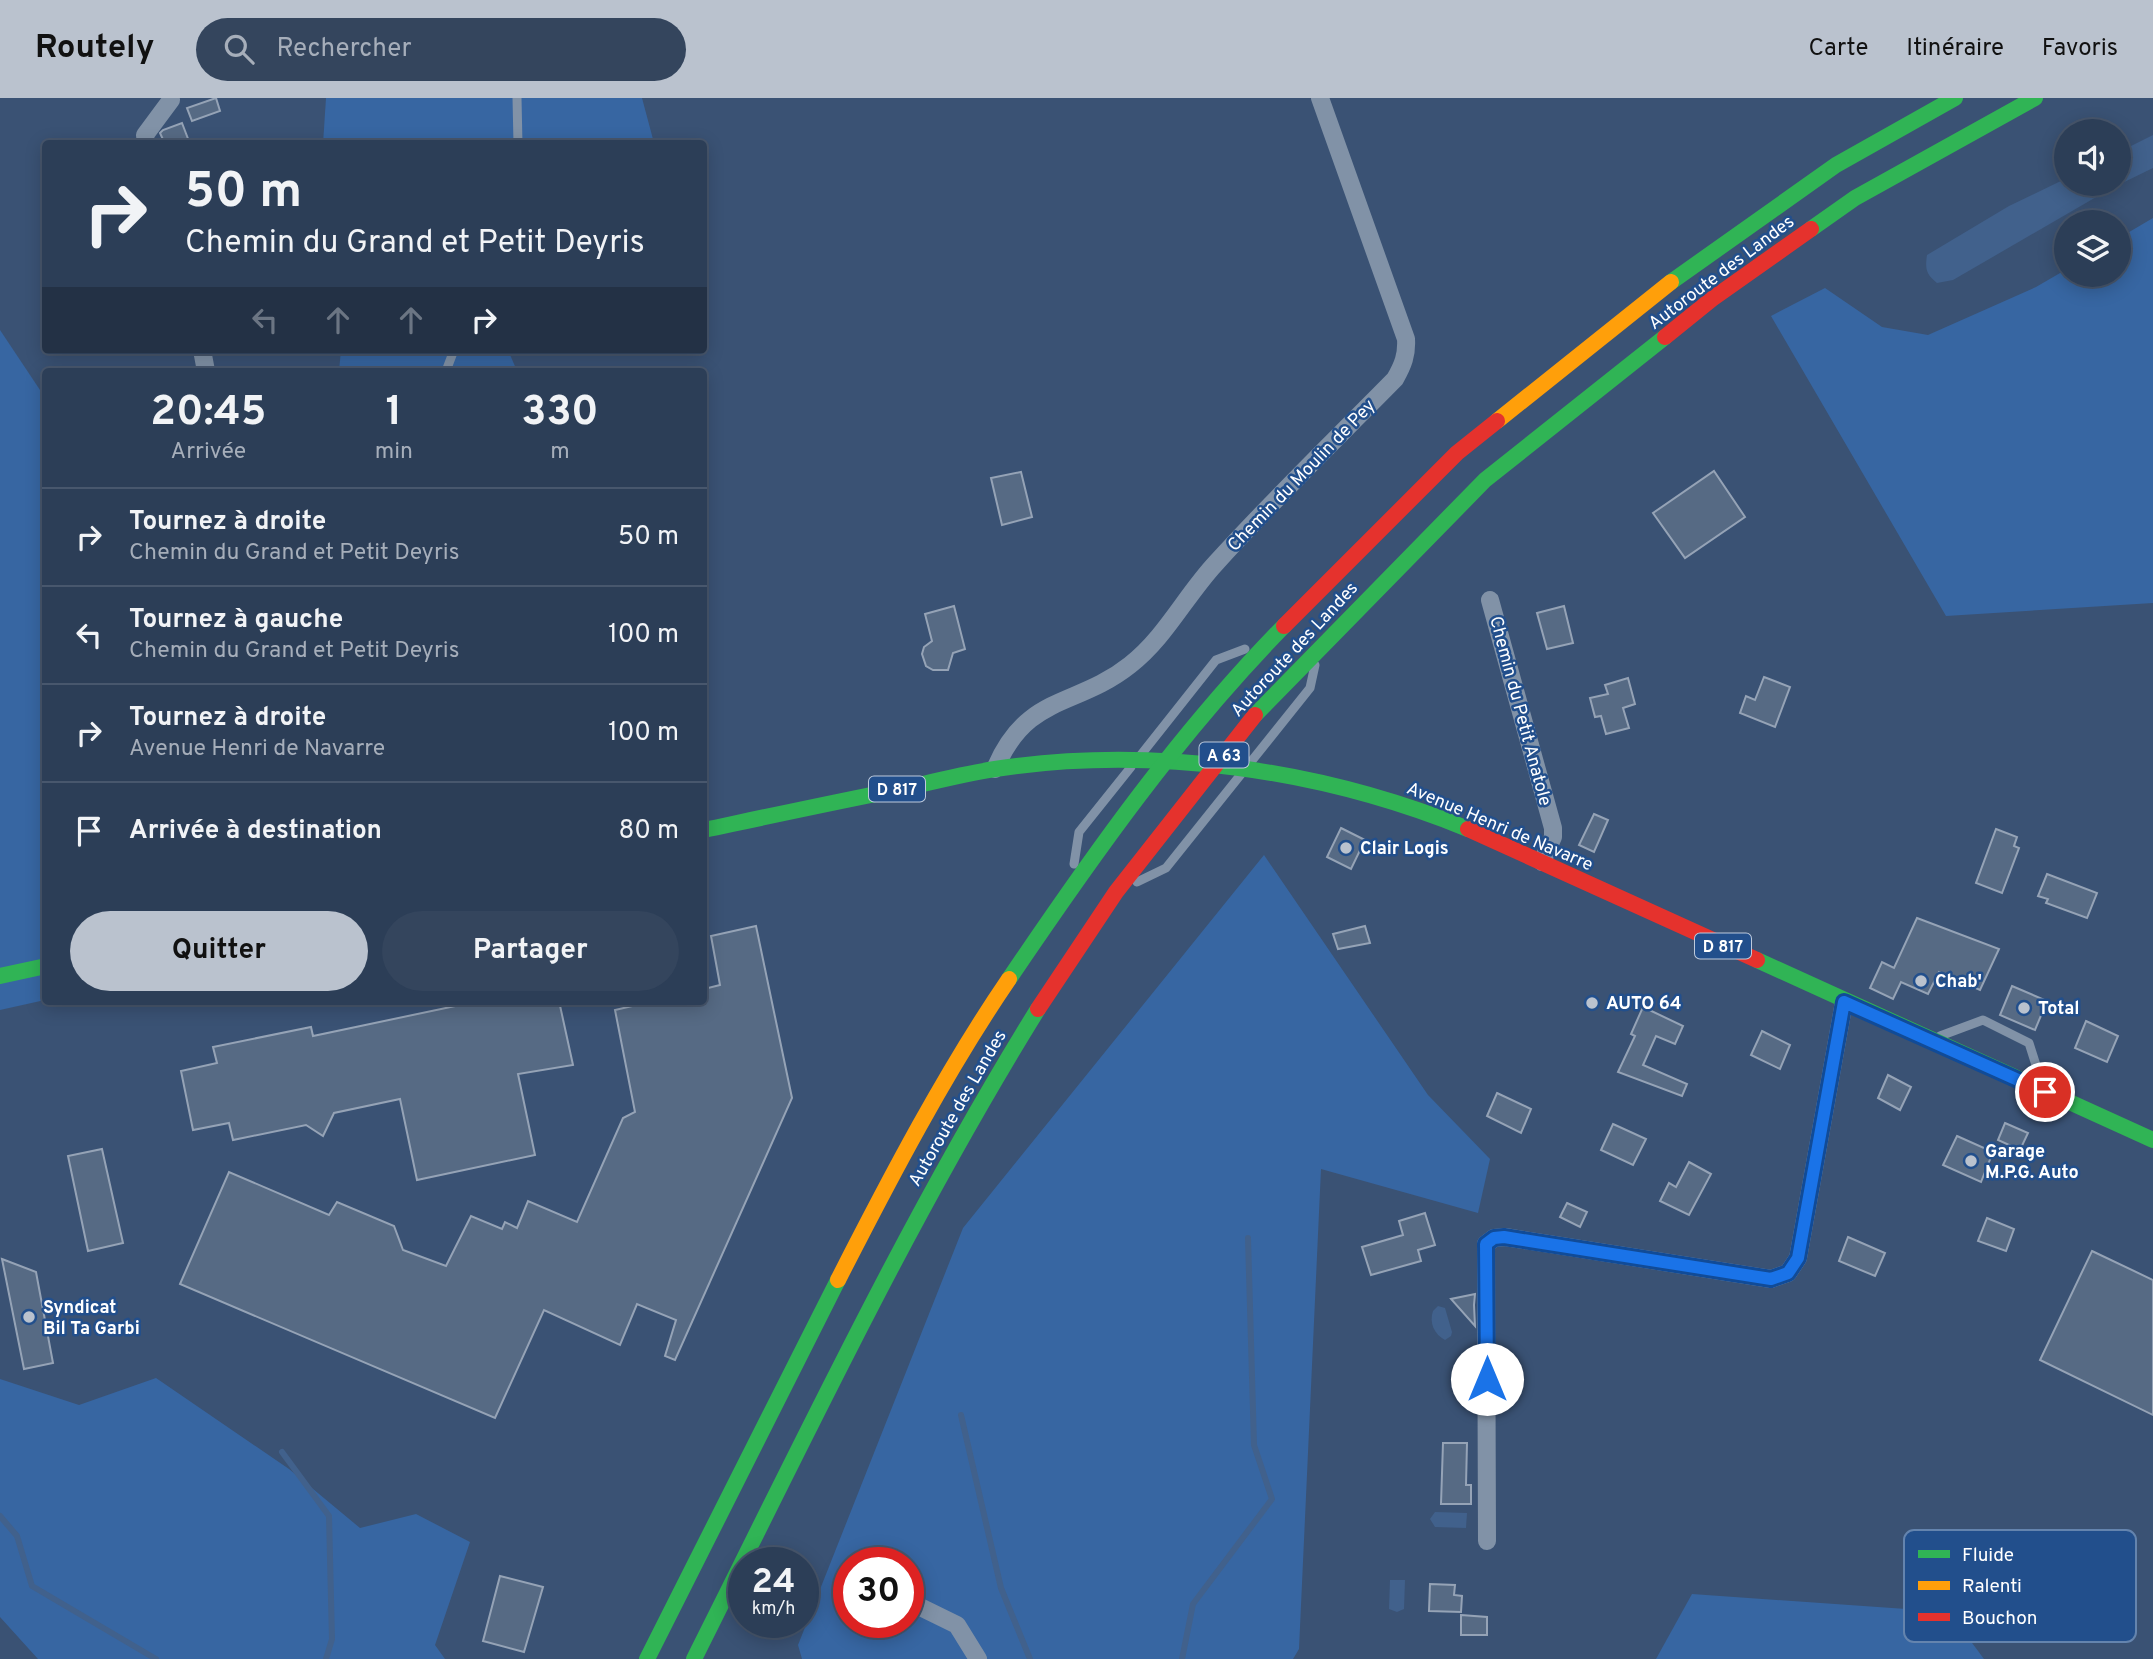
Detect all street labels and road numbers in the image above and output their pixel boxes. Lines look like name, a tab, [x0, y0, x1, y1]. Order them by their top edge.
street label: Autoroute des Landes	[1644, 211, 1799, 336]
street label: Chemin du Moulin de Pey	[1223, 395, 1381, 557]
street label: Autoroute des Landes	[1226, 578, 1364, 722]
street label: Chemin du Petit Anatole	[1483, 614, 1556, 809]
road number: A 63	[1200, 742, 1248, 768]
road number: D 817	[869, 776, 925, 802]
street label: Avenue Henri de Navarre	[1403, 778, 1596, 877]
road number: D 817	[1695, 933, 1751, 958]
street label: Autoroute des Landes	[904, 1027, 1012, 1191]

